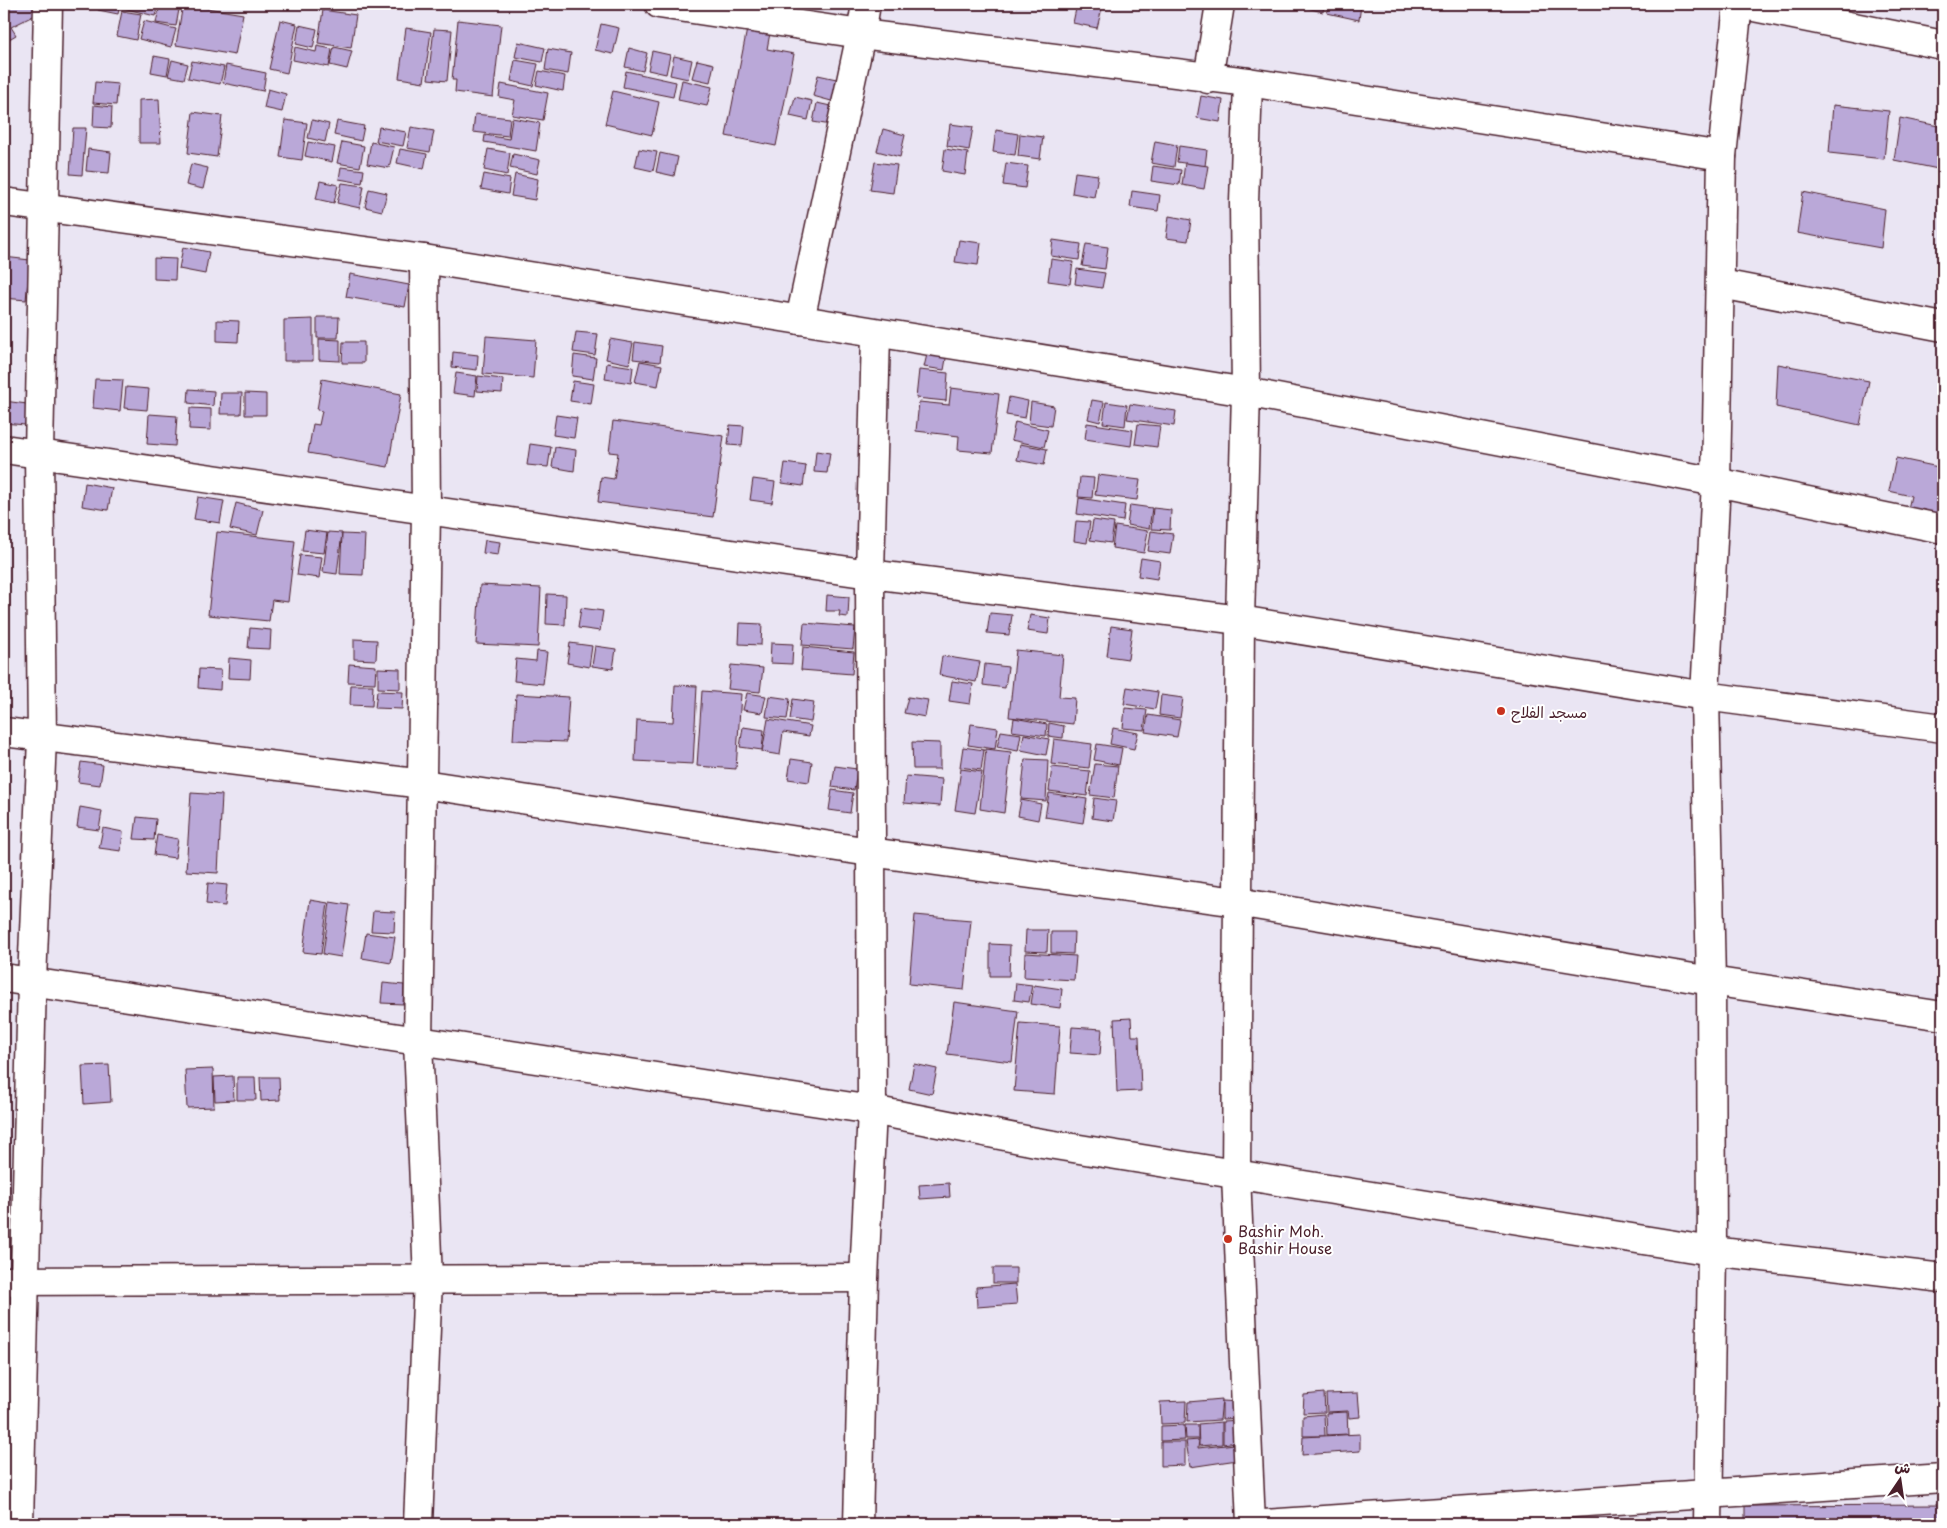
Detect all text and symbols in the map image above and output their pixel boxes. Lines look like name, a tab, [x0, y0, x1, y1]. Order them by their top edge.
place label: مسجد الفلاح	[1511, 700, 1587, 723]
marker: مسجد الفلاح	[1495, 705, 1507, 717]
place label: Bashir Moh. Bashir House	[1238, 1219, 1332, 1259]
marker: Bashir Moh. Bashir House	[1222, 1233, 1234, 1245]
text: ش	[1893, 1455, 1913, 1479]
north arrow	[1874, 1456, 1924, 1506]

